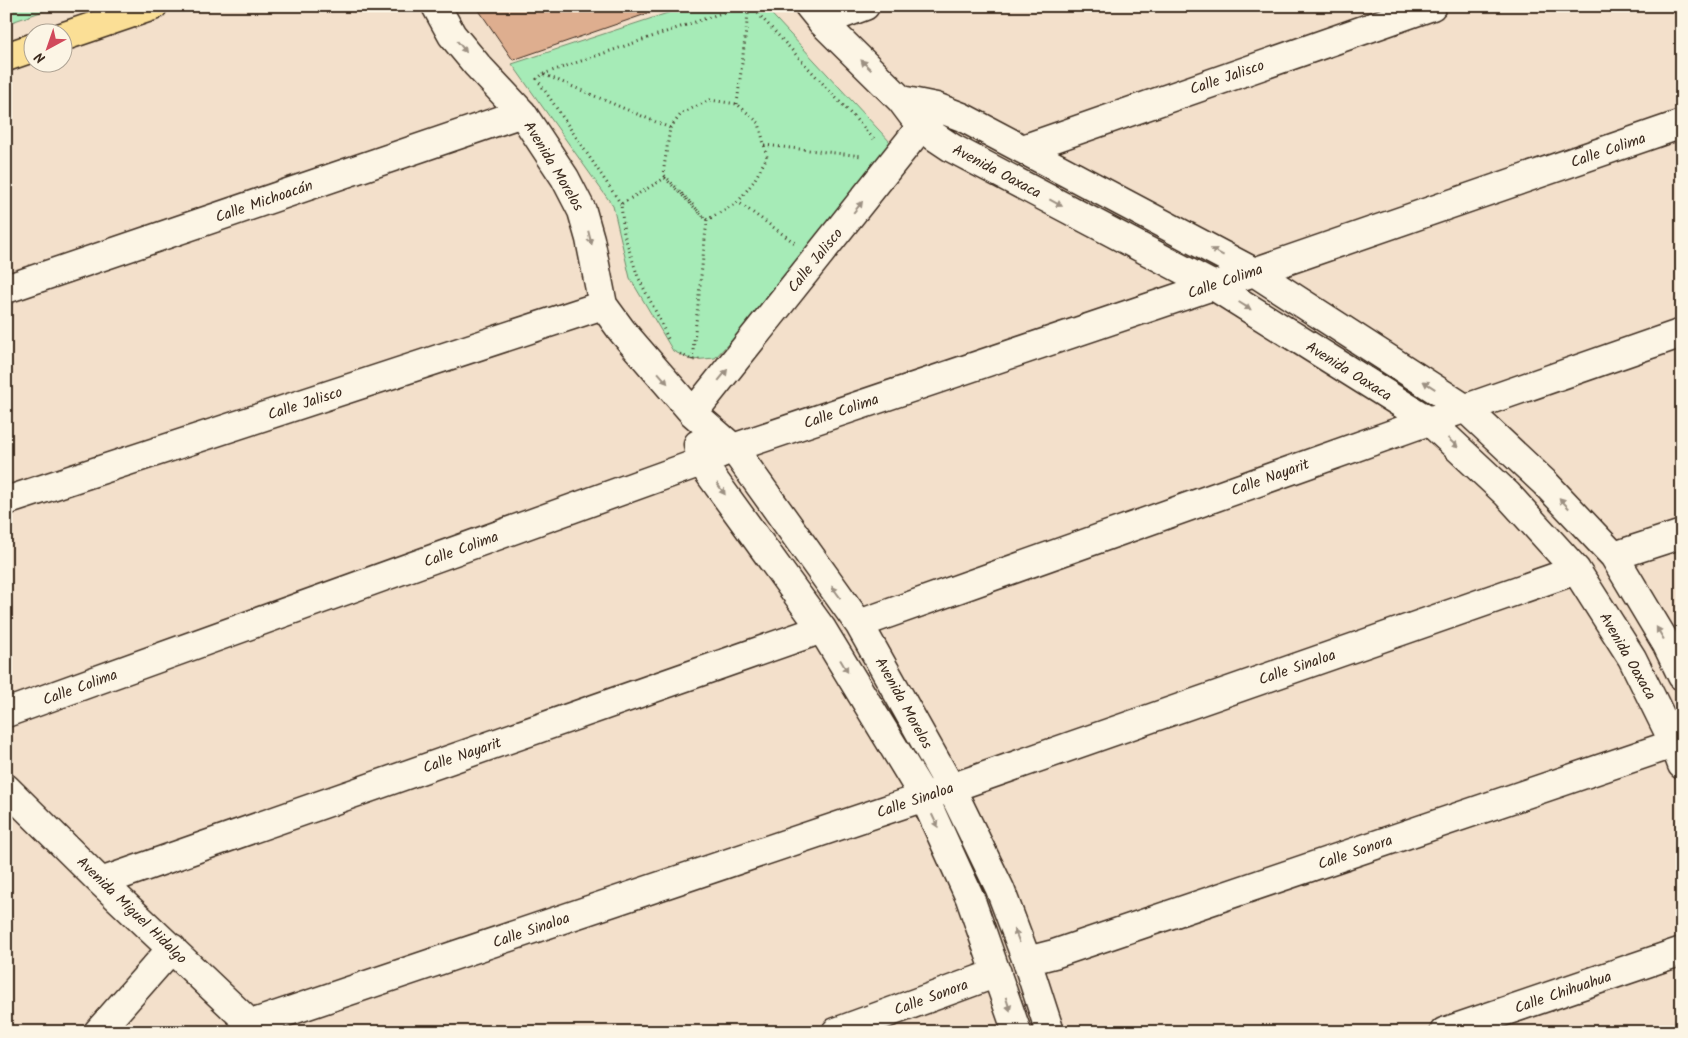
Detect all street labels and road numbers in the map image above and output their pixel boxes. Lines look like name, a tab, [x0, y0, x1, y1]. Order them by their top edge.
street label: Calle Jalisco	[1187, 54, 1268, 102]
street label: Avenida Morelos	[517, 117, 590, 217]
street label: Calle Colima	[1567, 127, 1649, 175]
street label: Avenida Oaxaca	[948, 138, 1045, 205]
street label: Calle Michoacán	[212, 174, 316, 230]
street label: Calle Jalisco	[782, 223, 850, 298]
street label: Calle Colima	[1184, 258, 1266, 306]
street label: Avenida Oaxaca	[1301, 336, 1396, 408]
street label: Calle Jalisco	[265, 381, 346, 427]
street label: Calle Colima	[800, 388, 882, 436]
street label: Calle Nayarit	[1228, 453, 1313, 503]
street label: Calle Colima	[421, 525, 502, 575]
street label: Avenida Oaxaca	[1592, 608, 1662, 705]
street label: Calle Sinaloa	[1255, 644, 1339, 692]
street label: Avenida Morelos	[868, 653, 939, 754]
street label: Calle Colima	[40, 663, 121, 713]
street label: Calle Nayarit	[420, 731, 505, 781]
street label: Calle Sinaloa	[873, 777, 957, 825]
street label: Calle Sonora	[1315, 829, 1396, 877]
street label: Avenida Miguel Hidalgo	[70, 851, 192, 970]
street label: Calle Sinaloa	[489, 907, 573, 955]
street label: Calle Chihuahua	[1512, 965, 1615, 1021]
street label: Calle Sonora	[891, 973, 972, 1023]

